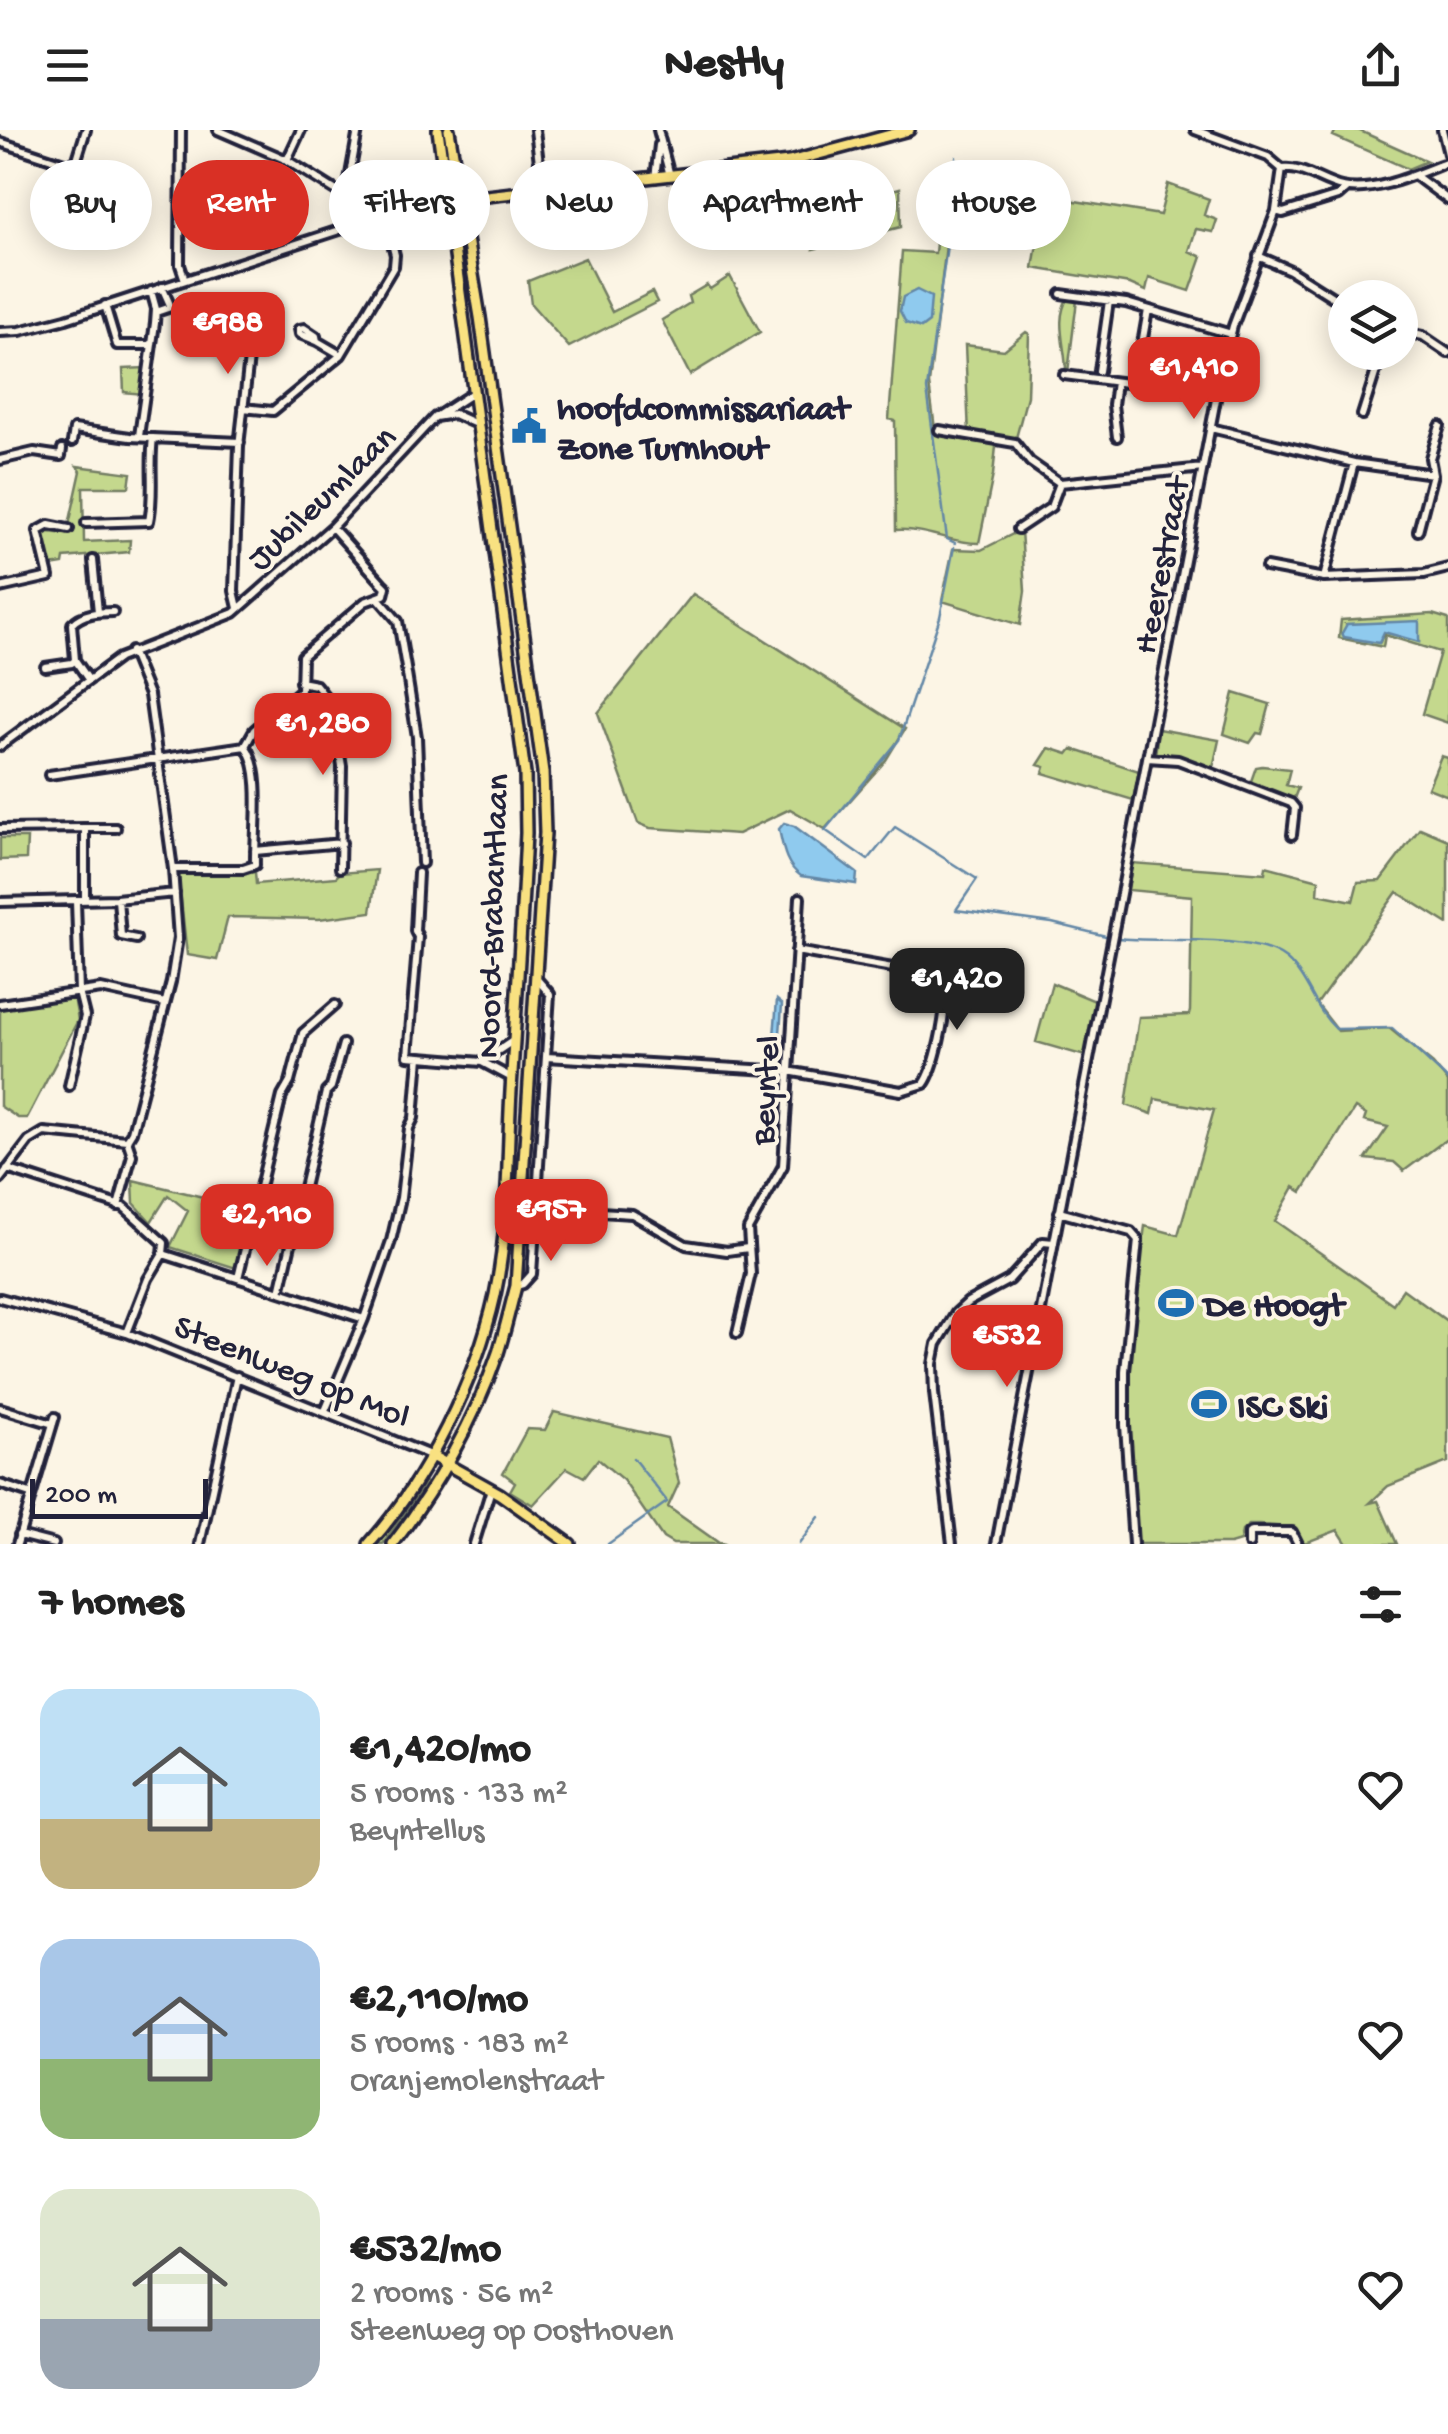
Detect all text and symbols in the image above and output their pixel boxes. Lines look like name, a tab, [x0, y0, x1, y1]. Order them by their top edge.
icon: menu	[40, 38, 95, 93]
icon: share	[1353, 38, 1408, 93]
text: Nestly	[664, 39, 784, 92]
chip: Buy	[30, 160, 152, 250]
chip: Rent	[172, 160, 309, 250]
chip: Filters	[329, 160, 490, 250]
chip: New	[510, 160, 648, 250]
chip: Apartment	[668, 160, 896, 250]
chip: House	[916, 160, 1071, 250]
map controls	[1328, 280, 1418, 370]
button: layers	[1328, 280, 1418, 370]
pin: €988	[169, 292, 287, 377]
text: €988	[193, 305, 263, 343]
pin: €1,410	[1113, 337, 1275, 422]
text: €1,410	[1150, 350, 1238, 388]
place label: hoofdcommissariaat Zone Turnhout	[557, 391, 853, 472]
public building icon: hoofdcommissariaat Zone Turnhout	[510, 407, 548, 445]
street label: Jubileumlaan	[241, 419, 407, 581]
street label: Heerestraat	[1127, 471, 1202, 658]
pin: €1,280	[242, 693, 404, 778]
text: €1,280	[276, 706, 370, 744]
street label: Noord-Brabantlaan	[470, 773, 521, 1059]
pin: €1,420	[876, 948, 1038, 1033]
text: €1,420	[911, 961, 1003, 999]
street label: Beyntel	[745, 1034, 792, 1147]
pin: €957	[492, 1179, 610, 1264]
pin: €2,110	[186, 1184, 348, 1269]
text: €957	[517, 1192, 585, 1230]
text: €2,110	[223, 1197, 311, 1235]
sports icon: De Hoogt	[1157, 1284, 1195, 1322]
place label: De Hoogt	[1201, 1288, 1347, 1329]
pin: €532	[948, 1305, 1066, 1390]
street label: Steenweg op Mol	[167, 1308, 415, 1440]
text: €532	[973, 1318, 1041, 1356]
sports icon: ISC Ski	[1190, 1385, 1228, 1423]
place label: ISC Ski	[1237, 1389, 1328, 1430]
scale bar	[30, 1474, 208, 1518]
text: 200 m	[45, 1480, 117, 1513]
icon: filters	[1353, 1577, 1408, 1632]
text: 7 homes	[40, 1580, 183, 1629]
text: €1,420/mo	[350, 1727, 531, 1776]
icon: home	[120, 1729, 240, 1849]
icon: heart	[1353, 1762, 1408, 1817]
text: 5 rooms · 133 m²	[350, 1776, 568, 1814]
text: Beyntellus	[350, 1814, 484, 1852]
text: €2,110/mo	[350, 1977, 528, 2026]
icon: home	[120, 1979, 240, 2099]
icon: heart	[1353, 2012, 1408, 2067]
text: 5 rooms · 183 m²	[350, 2026, 569, 2064]
text: Oranjemolenstraat	[350, 2064, 602, 2102]
text: €532/mo	[350, 2227, 501, 2276]
icon: home	[120, 2229, 240, 2349]
icon: heart	[1353, 2262, 1408, 2317]
text: 2 rooms · 56 m²	[350, 2276, 554, 2314]
text: Steenweg op Oosthoven	[350, 2314, 674, 2352]

